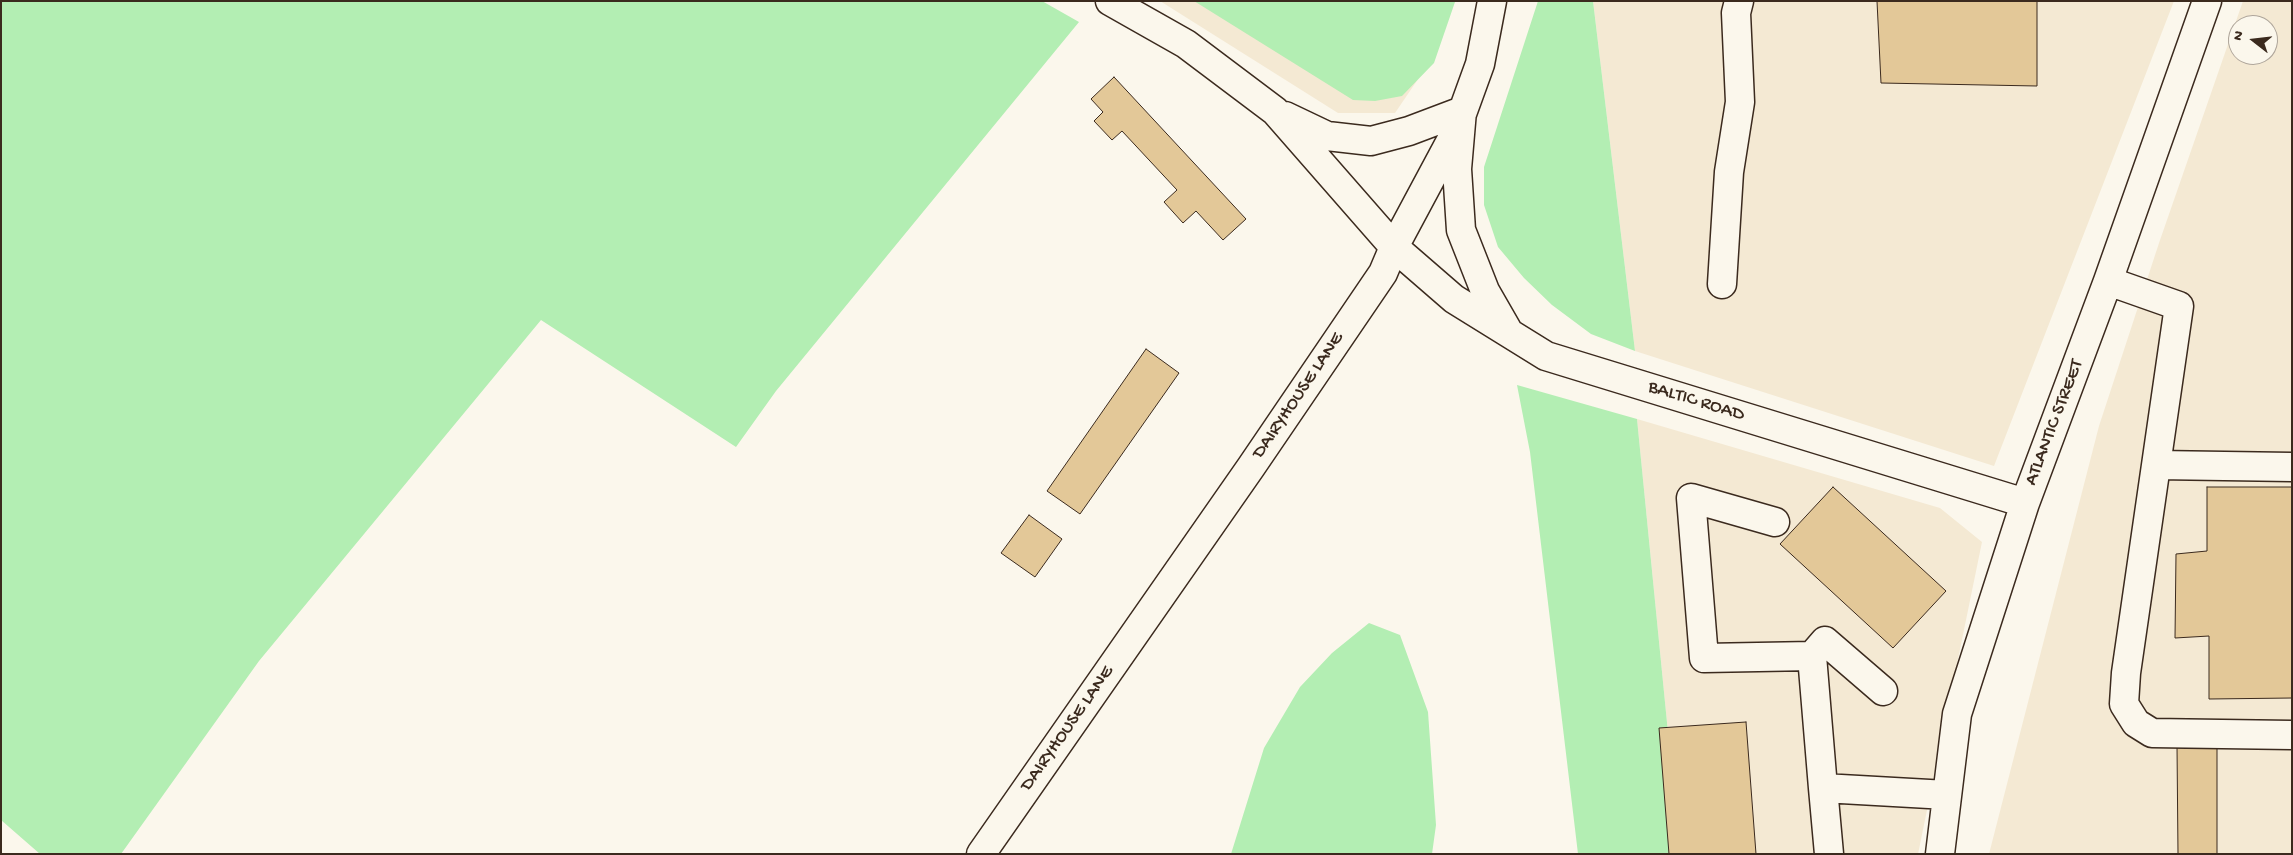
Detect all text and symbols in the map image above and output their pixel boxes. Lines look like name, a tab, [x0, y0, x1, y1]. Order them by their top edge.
north arrow	[2228, 15, 2278, 65]
text: N	[2230, 29, 2248, 43]
street label: DAIRYHOUSE LANE	[1248, 328, 1350, 464]
street label: ATLANTIC STREET	[2021, 357, 2089, 489]
street label: BALTIC ROAD	[1645, 377, 1747, 427]
street label: DAIRYHOUSE LANE	[1016, 662, 1120, 796]

